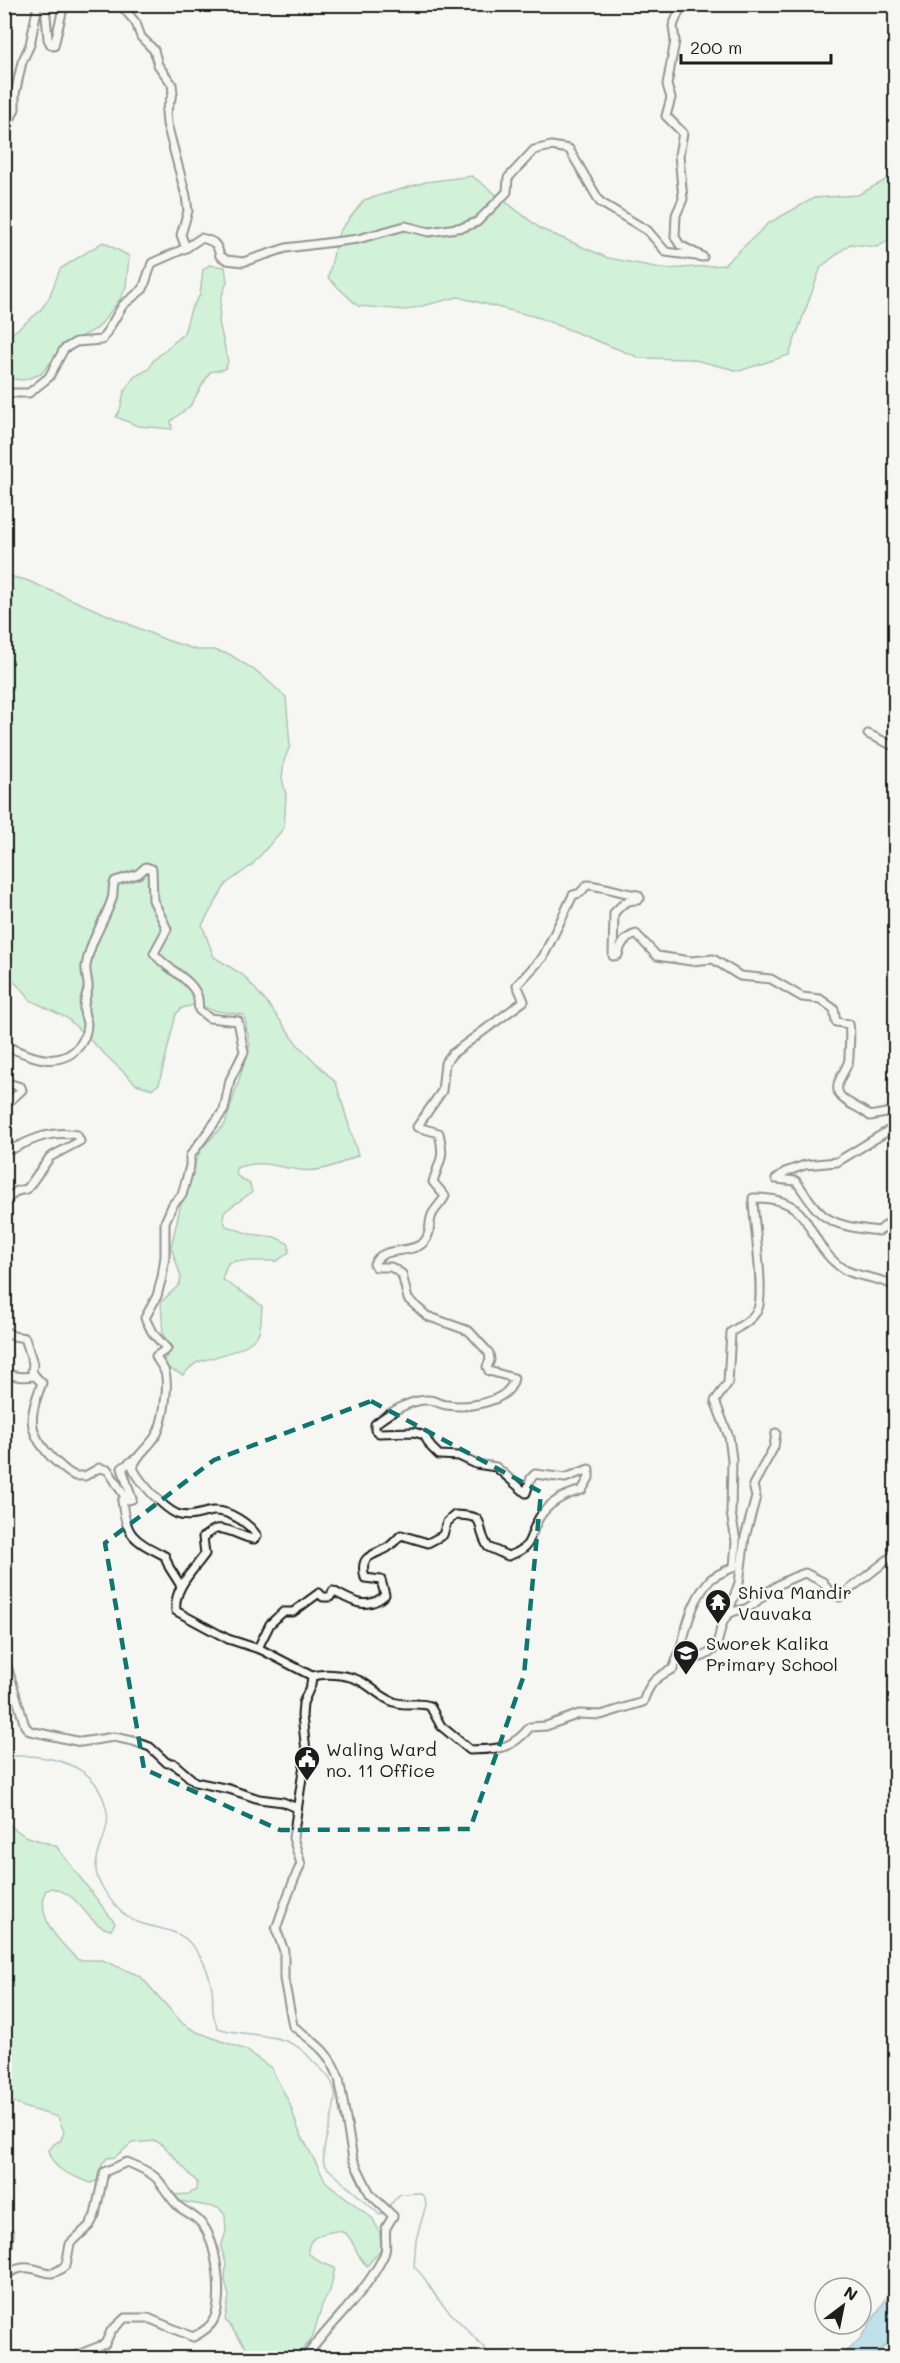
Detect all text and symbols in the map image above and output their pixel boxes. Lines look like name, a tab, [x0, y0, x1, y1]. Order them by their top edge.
scale bar	[681, 27, 831, 65]
text: 200 m	[690, 35, 742, 59]
place label: Shiva Mandir Vauvaka	[738, 1580, 852, 1625]
temple icon: Shiva Mandir Vauvaka	[703, 1587, 733, 1625]
place label: Sworek Kalika Primary School	[706, 1631, 838, 1676]
school or university icon: Sworek Kalika Primary School	[671, 1638, 701, 1676]
place label: Waling Ward no. 11 Office	[326, 1737, 437, 1782]
public building icon: Waling Ward no. 11 Office	[292, 1744, 322, 1782]
north arrow	[813, 2276, 873, 2336]
text: N	[840, 2281, 862, 2305]

